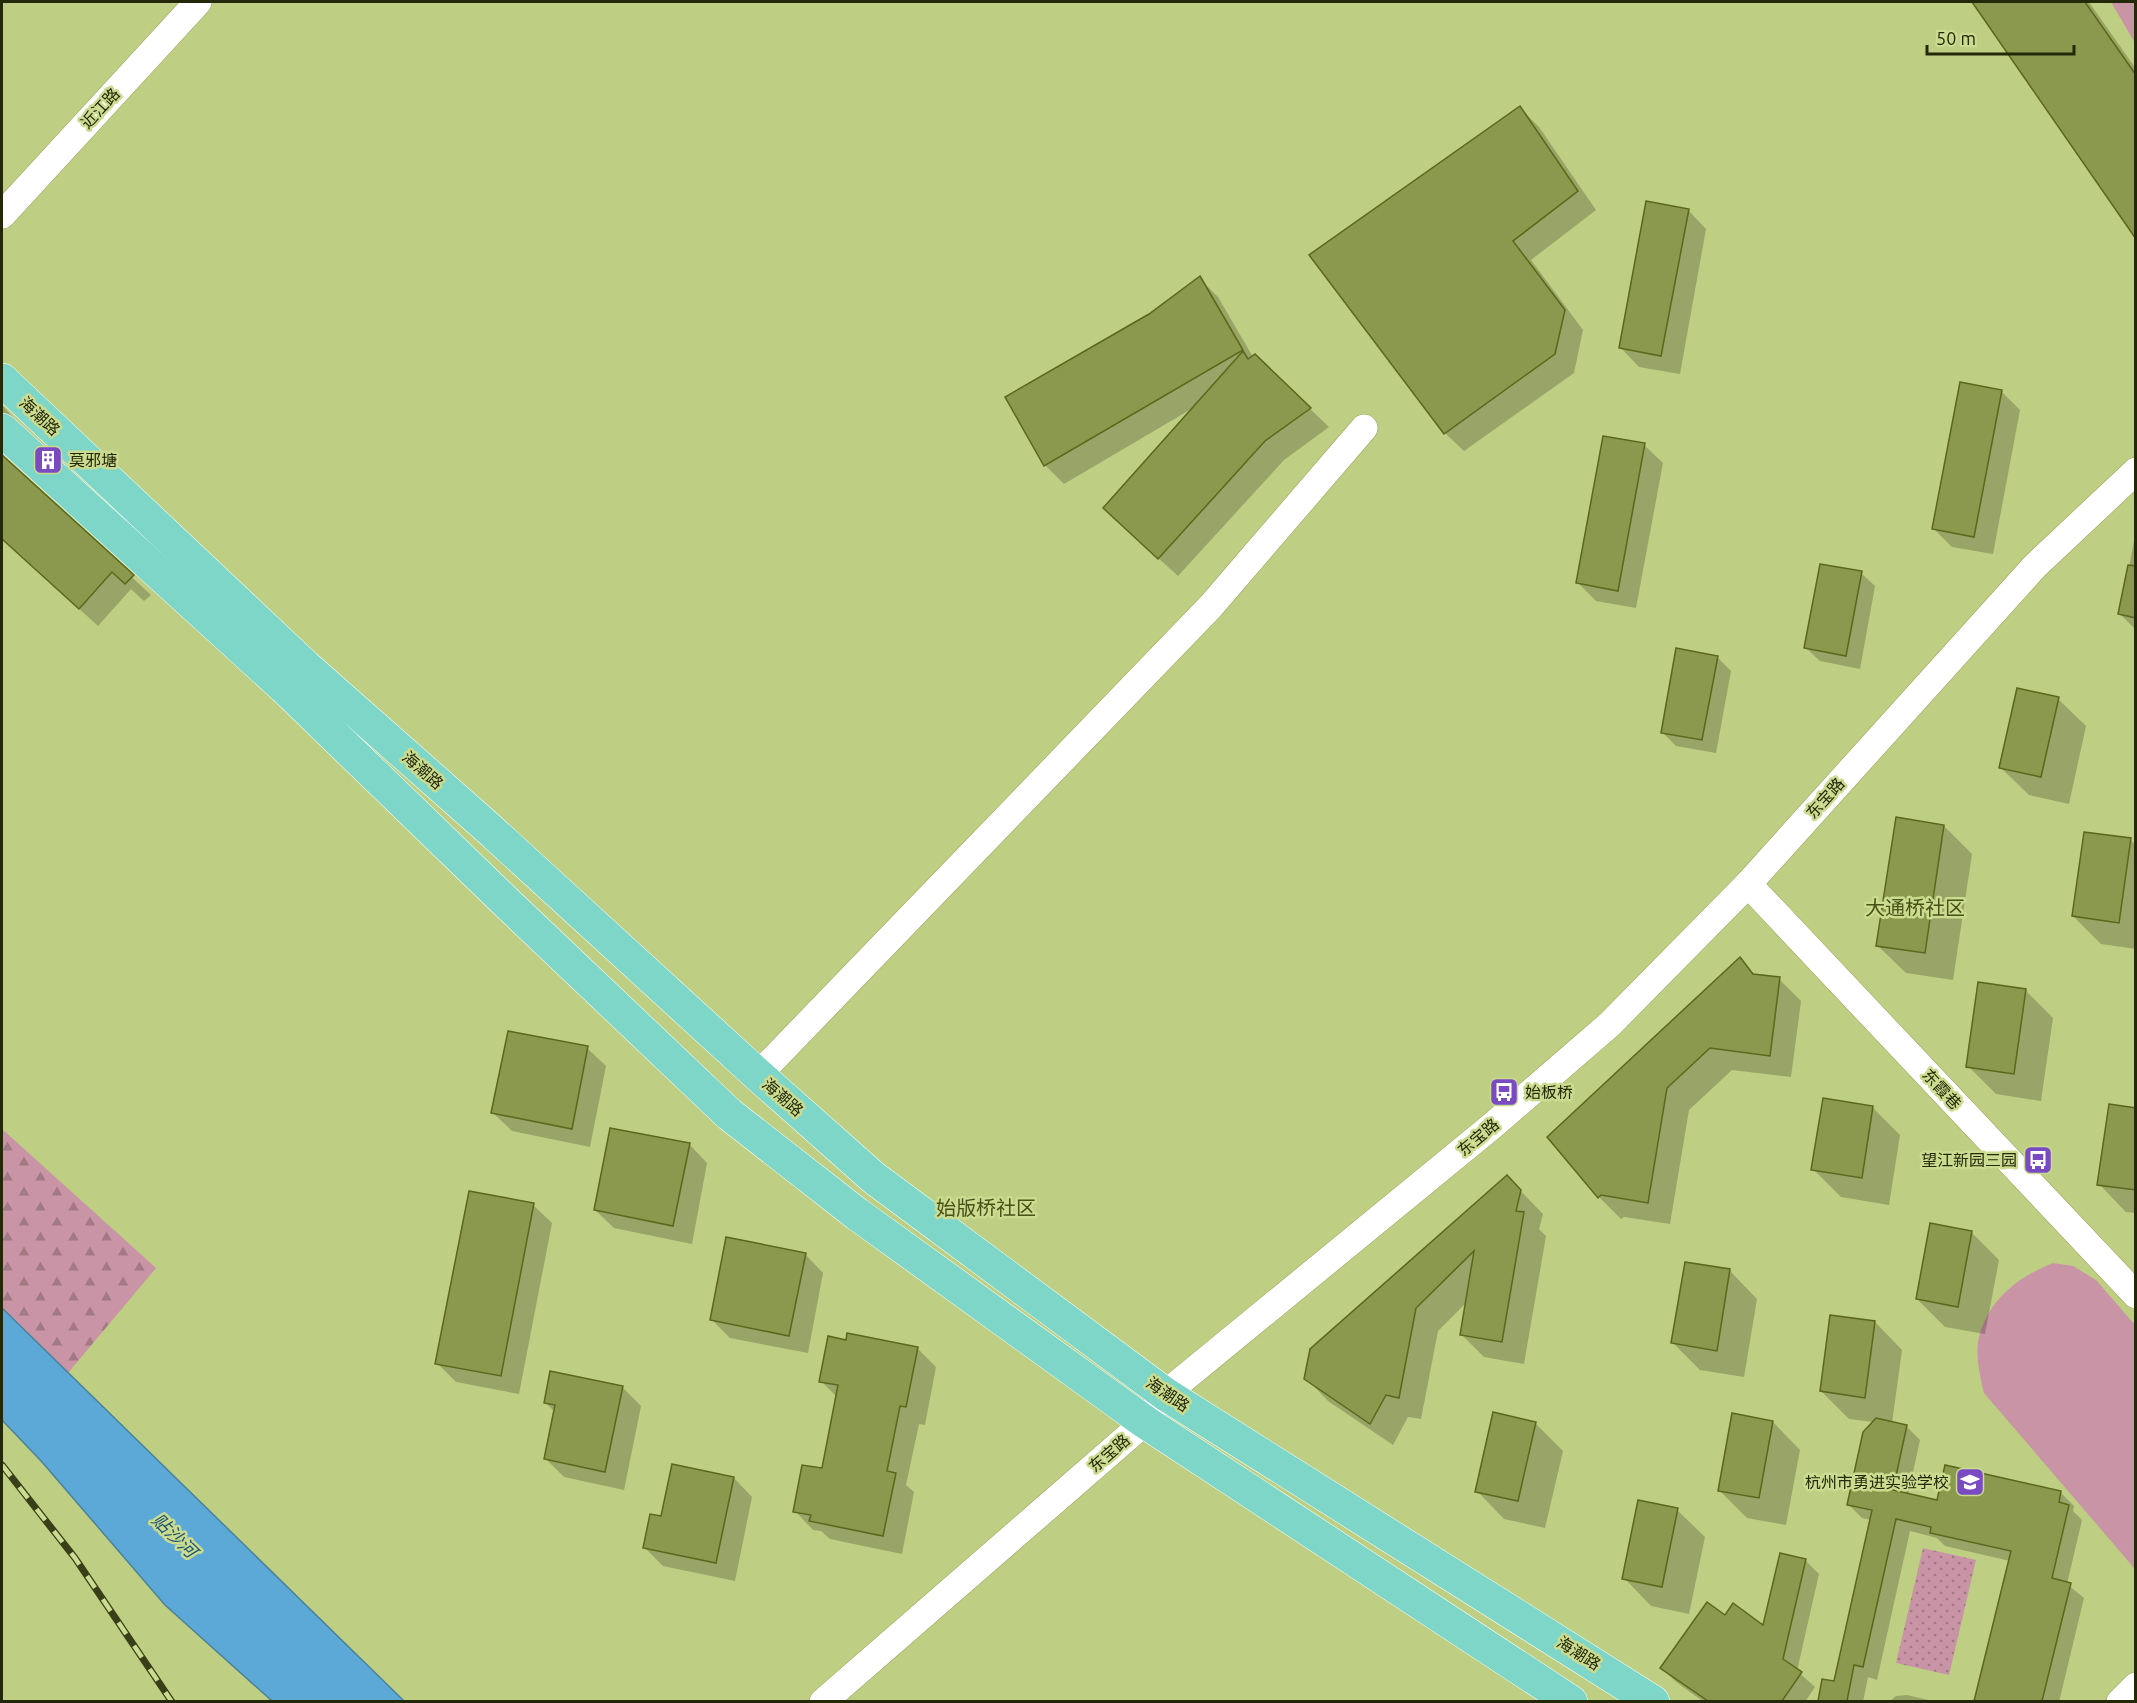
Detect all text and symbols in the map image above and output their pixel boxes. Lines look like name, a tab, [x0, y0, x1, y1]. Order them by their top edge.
scale bar	[1927, 18, 2074, 56]
text: 50 m	[1936, 28, 1976, 48]
street label: 近江路	[77, 84, 123, 132]
street label: 海潮路	[16, 393, 64, 439]
building icon: 莫邪塘	[32, 444, 64, 476]
place label: 莫邪塘	[69, 451, 117, 469]
street label: 海潮路	[399, 747, 447, 793]
street label: 东宝路	[1802, 774, 1848, 822]
district label: 大通桥社区	[1865, 896, 1965, 919]
street label: 东霞巷	[1919, 1065, 1965, 1113]
street label: 海潮路	[759, 1074, 807, 1120]
bus stop icon: 始板桥	[1488, 1076, 1520, 1108]
place label: 始板桥	[1525, 1083, 1573, 1101]
street label: 东宝路	[1454, 1115, 1502, 1159]
bus stop icon: 望江新园三园	[2022, 1144, 2054, 1176]
place label: 望江新园三园	[1921, 1151, 2017, 1169]
district label: 始版桥社区	[936, 1196, 1036, 1219]
street label: 海潮路	[1143, 1373, 1193, 1415]
street label: 东宝路	[1085, 1430, 1133, 1476]
school or university icon: 杭州市勇进实验学校	[1954, 1466, 1986, 1498]
place label: 杭州市勇进实验学校	[1805, 1473, 1949, 1491]
water label: 贴沙河	[149, 1509, 204, 1563]
street label: 海潮路	[1554, 1633, 1604, 1673]

